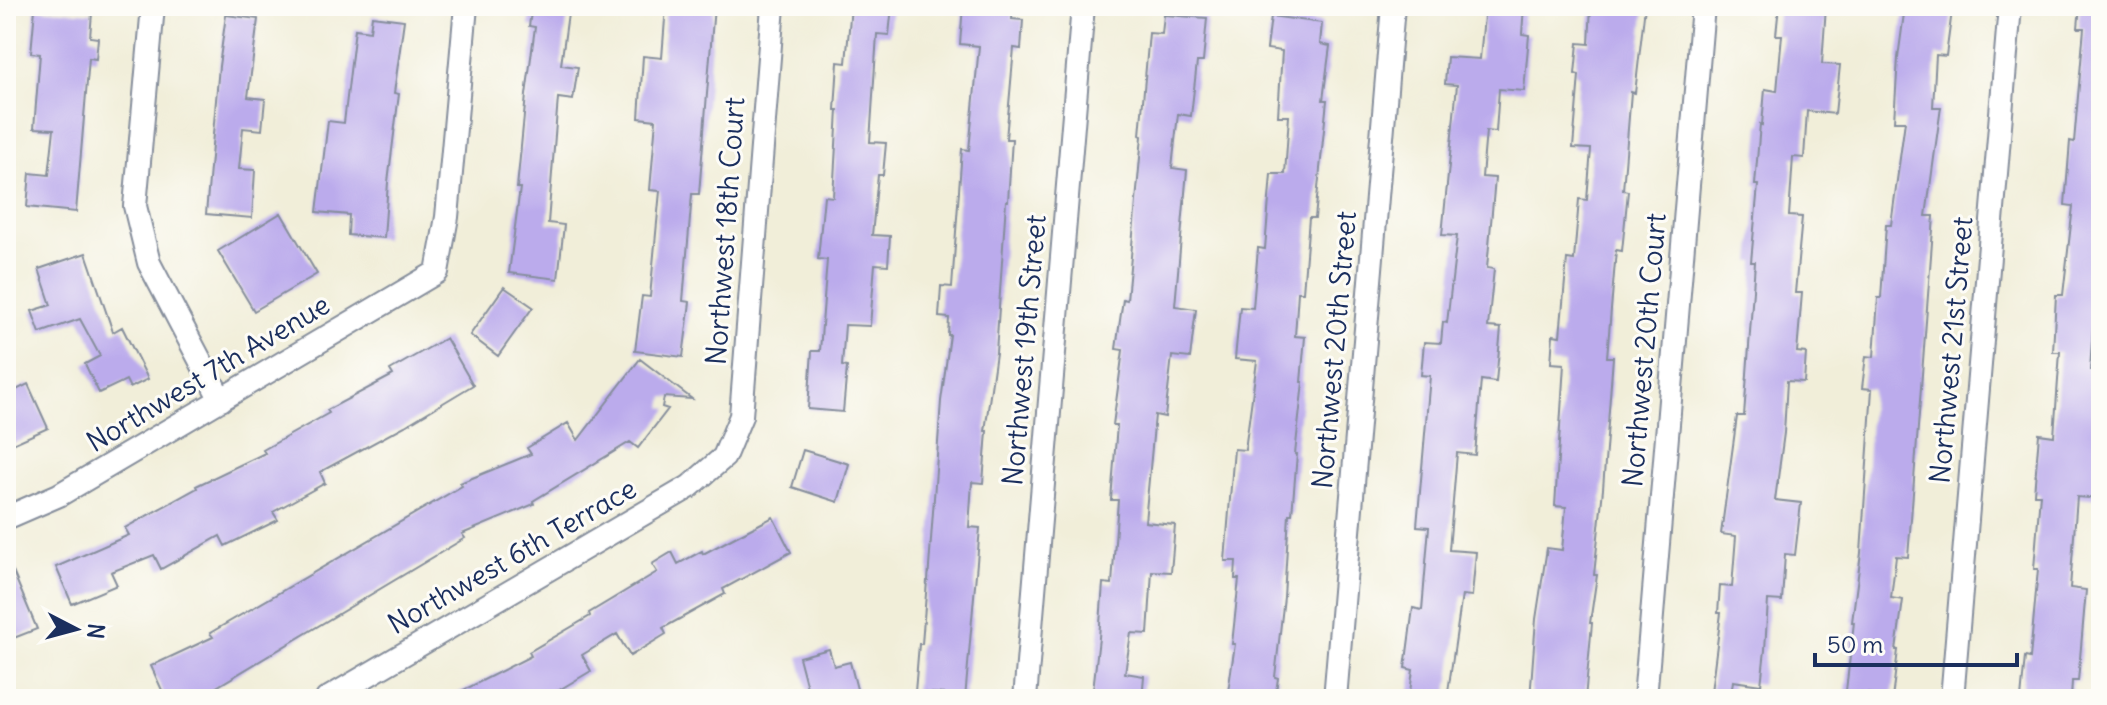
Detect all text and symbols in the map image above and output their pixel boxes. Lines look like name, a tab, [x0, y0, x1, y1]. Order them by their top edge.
street label: Northwest 18th Court	[698, 96, 752, 366]
street label: Northwest 20th Street	[1304, 210, 1364, 490]
street label: Northwest 20th Court	[1614, 212, 1674, 488]
street label: Northwest 19th Street	[994, 213, 1054, 487]
street label: Northwest 21st Street	[1921, 215, 1981, 485]
street label: Northwest 7th Avenue	[80, 286, 336, 460]
street label: Northwest 6th Terrace	[381, 470, 643, 642]
north arrow	[36, 589, 116, 669]
scale bar	[1815, 617, 2017, 667]
text: N	[81, 622, 111, 640]
text: 50 m	[1827, 629, 1883, 659]

